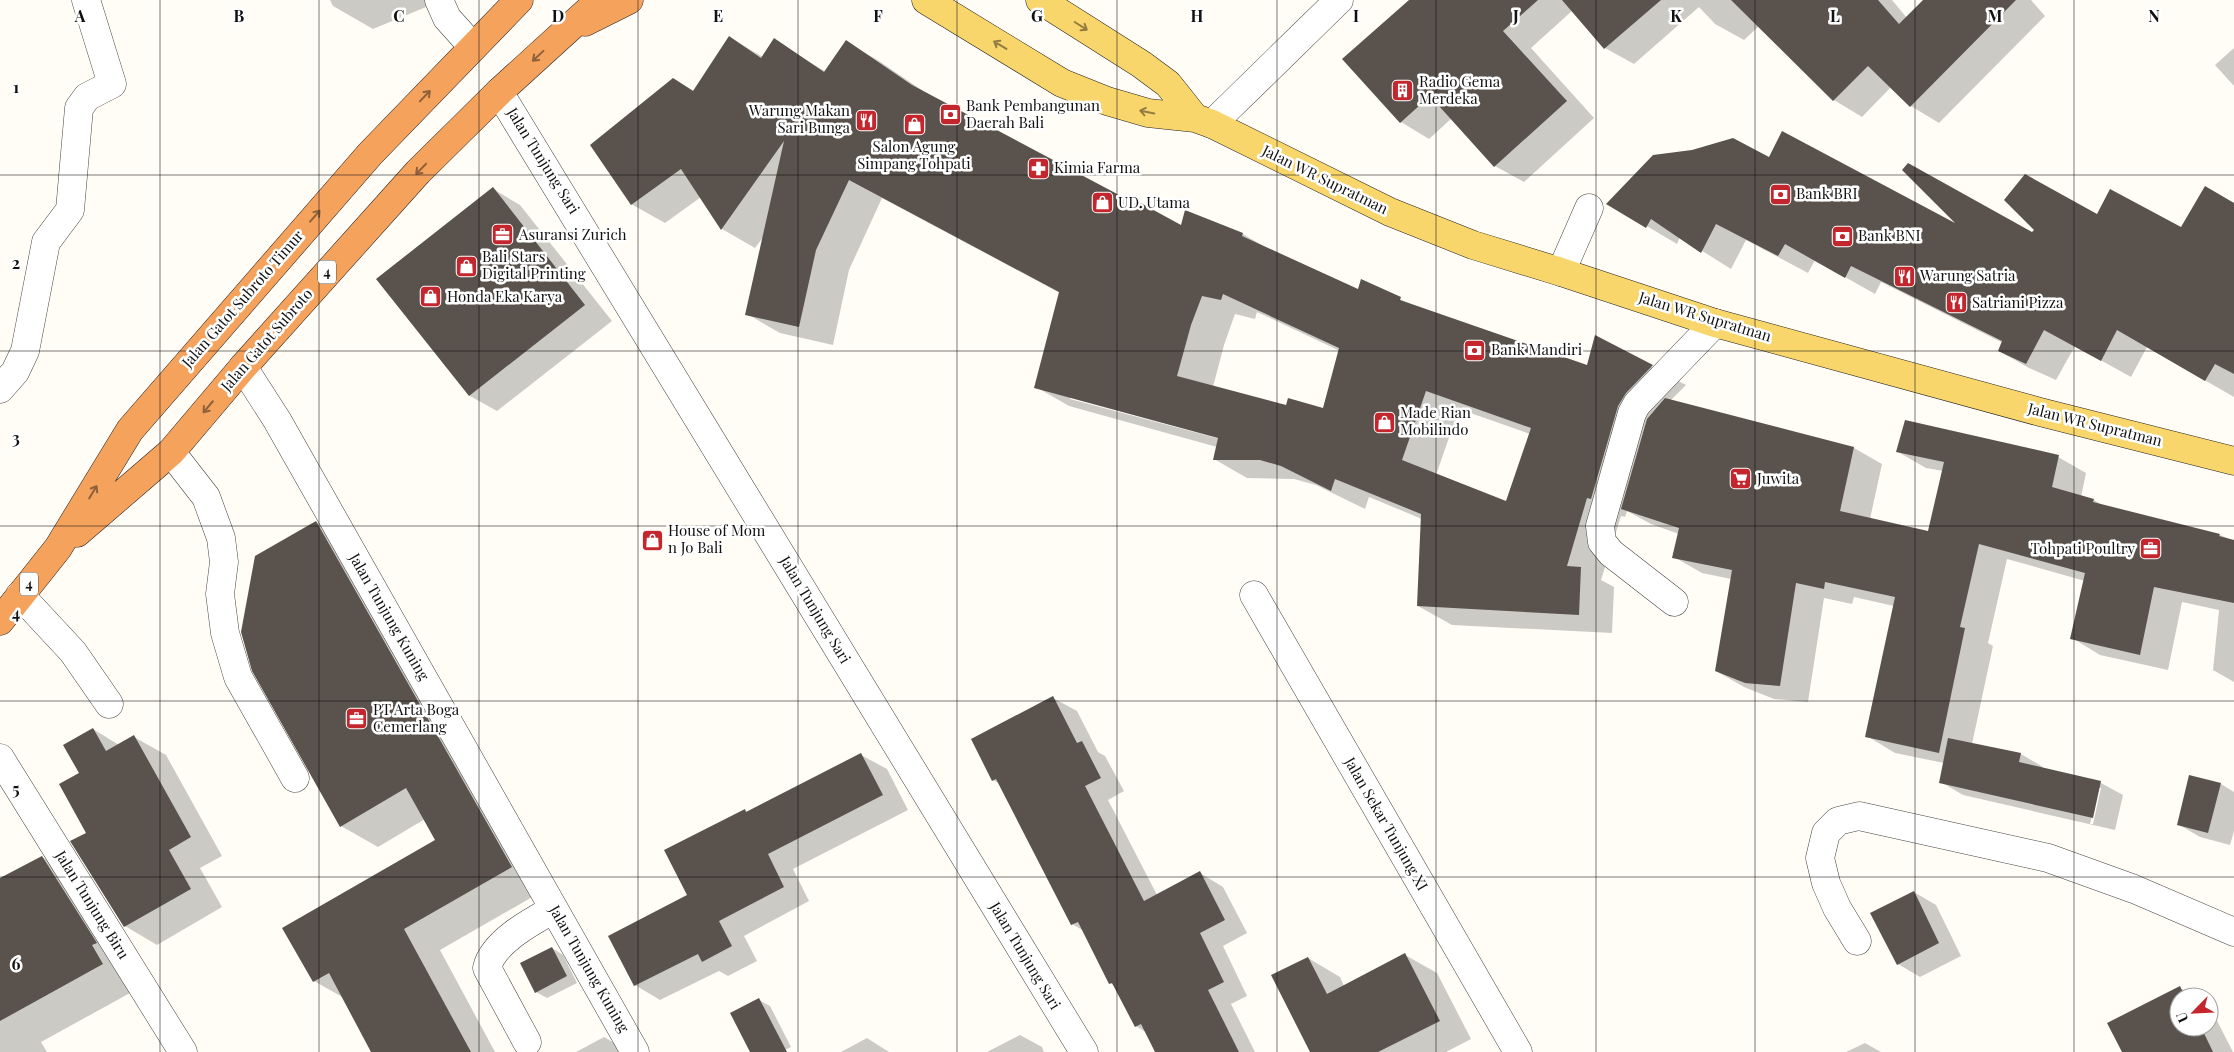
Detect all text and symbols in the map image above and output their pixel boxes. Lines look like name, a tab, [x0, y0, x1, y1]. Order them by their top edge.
text: A	[74, 5, 86, 26]
text: B	[234, 5, 245, 26]
text: C	[393, 5, 405, 26]
text: D	[552, 5, 564, 26]
text: E	[713, 5, 723, 26]
text: F	[873, 5, 883, 26]
text: G	[1031, 5, 1043, 26]
text: H	[1191, 5, 1204, 26]
text: I	[1353, 5, 1359, 26]
text: J	[1512, 5, 1519, 26]
text: K	[1670, 5, 1682, 26]
text: L	[1830, 5, 1840, 26]
text: M	[1988, 5, 2003, 26]
text: N	[2148, 5, 2160, 26]
one-way arrow	[1074, 21, 1088, 31]
one-way arrow	[994, 40, 1008, 50]
one-way arrow	[532, 50, 544, 62]
place label: Radio Gema Merdeka	[1419, 71, 1501, 108]
text: 1	[13, 76, 19, 97]
building icon: Radio Gema Merdeka	[1391, 79, 1415, 103]
one-way arrow	[419, 90, 431, 102]
place label: Bank Pembangunan Daerah Bali	[966, 95, 1100, 132]
place label: Warung Makan Sari Bunga	[748, 100, 851, 137]
street label: Jalan Tunjung Sari	[503, 103, 585, 218]
bank icon: Bank Pembangunan Daerah Bali	[938, 103, 962, 127]
one-way arrow	[1140, 107, 1156, 117]
restaurant icon: Warung Makan Sari Bunga	[854, 108, 878, 132]
shop icon: Salon Agung Simpang Tohpati	[902, 112, 926, 136]
place label: Salon Agung Simpang Tohpati	[857, 136, 971, 173]
street label: Jalan WR Supratman	[1258, 140, 1392, 218]
pharmacy icon: Kimia Farma	[1026, 156, 1050, 180]
place label: Kimia Farma	[1054, 157, 1141, 177]
one-way arrow	[415, 163, 428, 175]
bank icon: Bank BRI	[1768, 182, 1792, 206]
place label: Bank BRI	[1796, 183, 1858, 203]
shop icon: UD. Utama	[1090, 191, 1114, 215]
place label: UD. Utama	[1118, 192, 1191, 212]
one-way arrow	[309, 210, 320, 223]
office icon: Asuransi Zurich	[491, 223, 515, 247]
place label: Asuransi Zurich	[518, 224, 627, 244]
bank icon: Bank BNI	[1830, 224, 1854, 248]
place label: Bank BNI	[1858, 225, 1921, 245]
street label: Jalan Gatot Subroto Timur	[178, 226, 308, 372]
place label: Bali Stars Digital Printing	[482, 246, 586, 283]
text: 2	[12, 252, 20, 273]
shop icon: Bali Stars Digital Printing	[454, 254, 478, 278]
road number: 4	[318, 260, 336, 284]
restaurant icon: Warung Satria	[1892, 264, 1916, 288]
place label: Warung Satria	[1919, 265, 2016, 285]
street label: Jalan Gatot Subroto	[217, 285, 317, 395]
shop icon: Honda Eka Karya	[419, 285, 443, 309]
place label: Honda Eka Karya	[447, 286, 563, 306]
street label: Jalan WR Supratman	[1636, 286, 1774, 346]
restaurant icon: Satriani Pizza	[1944, 291, 1968, 315]
place label: Satriani Pizza	[1972, 292, 2064, 312]
bank icon: Bank Mandiri	[1463, 338, 1487, 362]
place label: Bank Mandiri	[1491, 339, 1583, 359]
street label: Jalan WR Supratman	[2025, 397, 2164, 450]
one-way arrow	[202, 401, 214, 414]
place label: Made Rian Mobilindo	[1400, 402, 1471, 439]
shop icon: Made Rian Mobilindo	[1372, 410, 1396, 434]
text: 3	[12, 427, 20, 448]
supermarket icon: Juwita	[1729, 467, 1753, 491]
place label: Juwita	[1756, 468, 1800, 488]
one-way arrow	[88, 485, 98, 499]
place label: House of Mom n Jo Bali	[668, 520, 766, 557]
shop icon: House of Mom n Jo Bali	[640, 528, 664, 552]
office icon: Tohpati Poultry	[2139, 537, 2163, 561]
place label: Tohpati Poultry	[2030, 538, 2135, 558]
street label: Jalan Tunjung Kuning	[345, 548, 435, 684]
street label: Jalan Tunjung Sari	[775, 551, 856, 667]
road number: 4	[20, 572, 38, 596]
text: 4	[12, 602, 20, 623]
place label: PT Arta Boga Cemerlang	[373, 699, 460, 736]
office icon: PT Arta Boga Cemerlang	[345, 707, 369, 731]
street label: Jalan Sekar Tunjung XI	[1340, 752, 1433, 894]
text: 5	[12, 778, 20, 799]
street label: Jalan Tunjung Biru	[51, 846, 134, 963]
street label: Jalan Tunjung Sari	[985, 897, 1066, 1013]
street label: Jalan Tunjung Kuning	[545, 900, 635, 1036]
text: 6	[12, 953, 21, 974]
north arrow	[2169, 987, 2219, 1037]
text: U	[2171, 1009, 2192, 1026]

